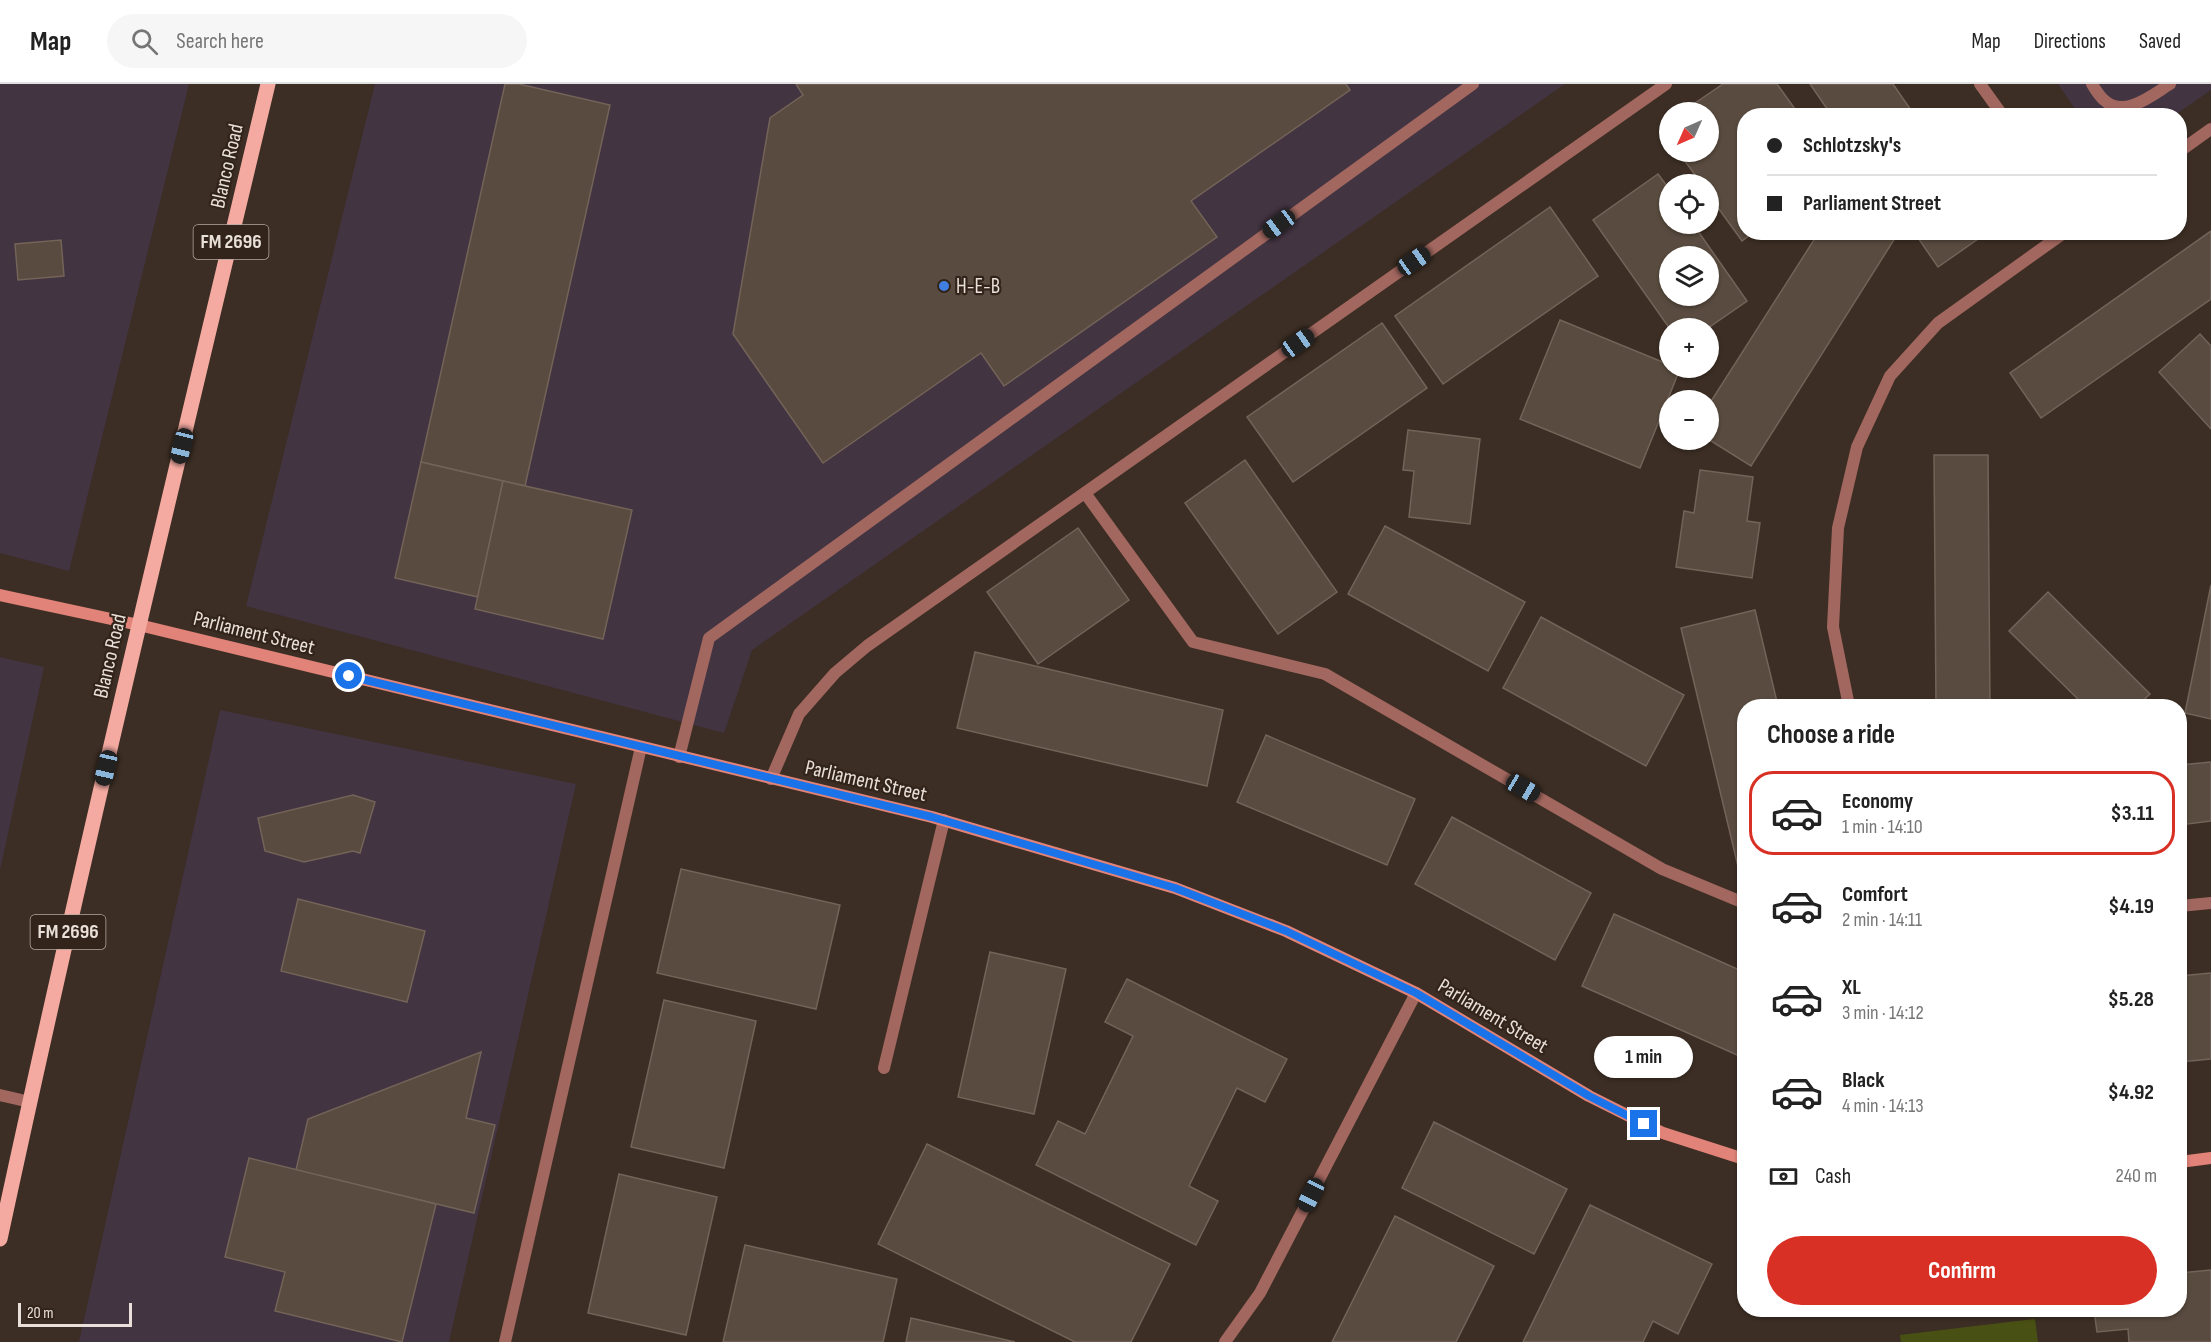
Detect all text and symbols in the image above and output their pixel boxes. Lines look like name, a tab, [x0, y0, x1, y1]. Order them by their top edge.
search box	[107, 14, 527, 68]
text: Map	[30, 25, 71, 58]
icon: search	[128, 25, 161, 58]
text: Search here	[176, 28, 264, 55]
text: Map	[1971, 29, 2001, 54]
text: Directions	[2034, 29, 2106, 54]
text: Saved	[2139, 29, 2181, 54]
north arrow	[1659, 102, 1719, 162]
map controls	[1659, 102, 1719, 450]
street label: Blanco Road	[205, 121, 249, 211]
text: Schlotzsky's	[1803, 132, 1901, 159]
button: locate	[1659, 174, 1719, 234]
text: Parliament Street	[1803, 190, 1941, 217]
car	[1259, 206, 1299, 242]
road number: FM 2696	[194, 225, 268, 259]
car	[1394, 243, 1434, 279]
button: layers	[1659, 246, 1719, 306]
place label: H-E-B	[956, 274, 1000, 299]
marker: H-E-B	[937, 279, 951, 293]
button: +	[1659, 318, 1719, 378]
car	[1278, 325, 1318, 361]
button: −	[1659, 390, 1719, 450]
car	[169, 426, 195, 466]
street label: Parliament Street	[191, 606, 317, 660]
street label: Blanco Road	[88, 611, 132, 701]
route start	[335, 662, 362, 689]
text: Choose a ride	[1767, 719, 1895, 751]
car	[93, 748, 119, 788]
street label: Parliament Street	[803, 755, 929, 807]
car	[1503, 771, 1543, 805]
icon: car	[1770, 786, 1824, 840]
text: Economy	[1842, 788, 1913, 815]
text: $3.11	[2110, 800, 2154, 827]
text: 1 min · 14:10	[1842, 815, 1923, 839]
icon: car	[1770, 879, 1824, 933]
text: Comfort	[1842, 881, 1908, 908]
text: $4.19	[2108, 893, 2154, 920]
text: 2 min · 14:11	[1842, 908, 1922, 932]
road number: FM 2696	[31, 915, 106, 949]
icon: car	[1770, 972, 1824, 1026]
street label: Parliament Street	[1433, 973, 1553, 1059]
text: XL	[1842, 974, 1861, 1001]
text: $5.28	[2108, 986, 2154, 1013]
text: 3 min · 14:12	[1842, 1001, 1924, 1025]
callout: 1 min	[1594, 1037, 1694, 1079]
text: 1 min	[1625, 1045, 1662, 1069]
icon: car	[1770, 1065, 1824, 1119]
text: Black	[1842, 1067, 1884, 1094]
text: $4.92	[2108, 1079, 2154, 1106]
text: 4 min · 14:13	[1842, 1094, 1924, 1118]
route end	[1630, 1110, 1657, 1137]
icon: cash	[1767, 1160, 1800, 1193]
text: Cash	[1815, 1163, 1851, 1190]
text: 240 m	[2116, 1164, 2157, 1188]
car	[1295, 1175, 1327, 1215]
button: Confirm	[1767, 1236, 2157, 1305]
scale bar	[18, 1300, 132, 1328]
text: 20 m	[27, 1304, 54, 1323]

